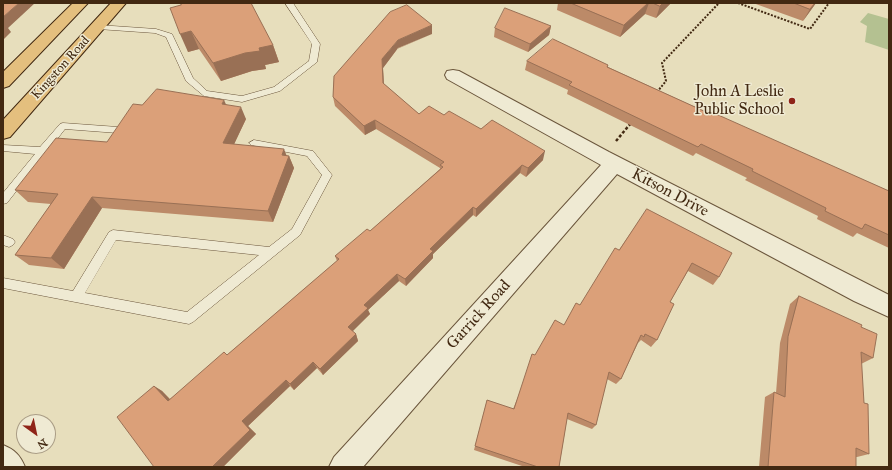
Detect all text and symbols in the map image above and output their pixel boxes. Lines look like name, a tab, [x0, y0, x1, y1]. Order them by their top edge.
street label: Kingston Road	[29, 33, 93, 103]
place label: John A Leslie Public School	[694, 82, 784, 120]
marker: John A Leslie Public School	[787, 96, 797, 106]
street label: Kitson Drive	[628, 165, 712, 221]
street label: Garrick Road	[443, 276, 515, 354]
north arrow	[16, 414, 56, 454]
text: N	[35, 436, 50, 452]

